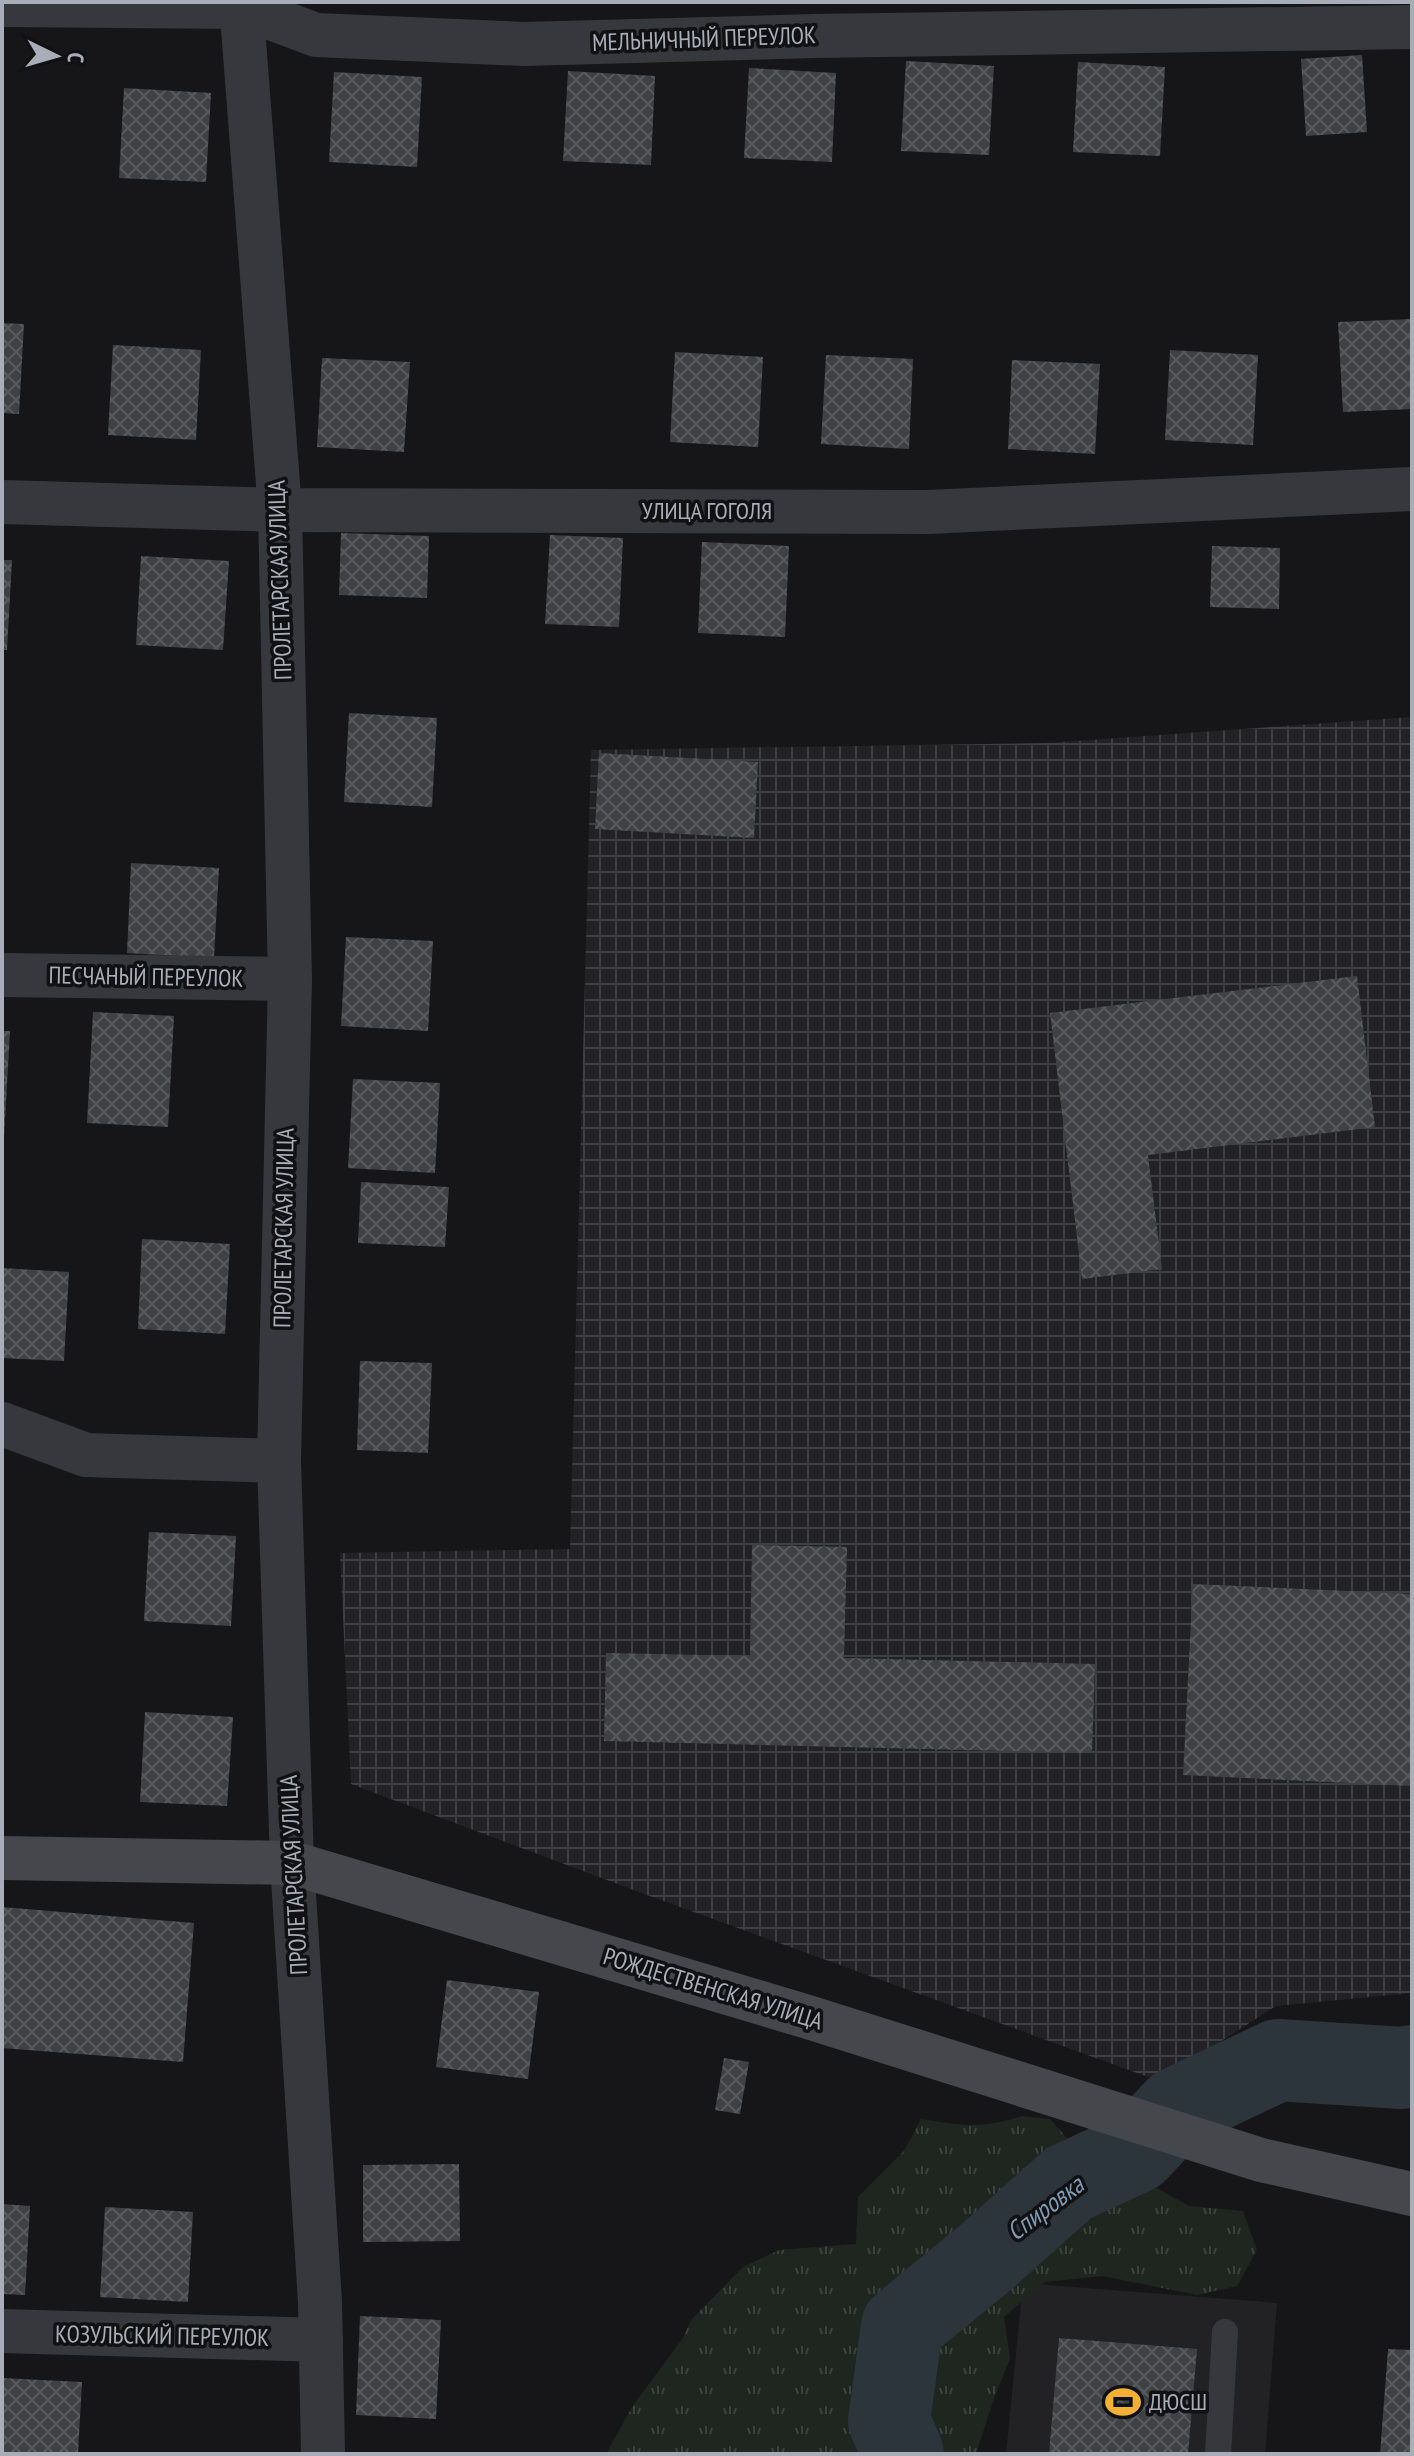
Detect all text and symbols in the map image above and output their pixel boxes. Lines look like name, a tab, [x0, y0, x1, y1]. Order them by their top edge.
north arrow	[16, 16, 96, 96]
street label: МЕЛЬНИЧНЫЙ ПЕРЕУЛОК	[592, 19, 816, 58]
text: С	[62, 52, 90, 64]
street label: ПРОЛЕТАРСКАЯ УЛИЦА	[260, 479, 298, 680]
street label: УЛИЦА ГОГОЛЯ	[642, 495, 772, 526]
street label: ПЕСЧАНЫЙ ПЕРЕУЛОК	[48, 959, 244, 994]
street label: ПРОЛЕТАРСКАЯ УЛИЦА	[266, 1127, 301, 1328]
street label: ПРОЛЕТАРСКАЯ УЛИЦА	[273, 1774, 314, 1976]
street label: РОЖДЕСТВЕНСКАЯ УЛИЦА	[600, 1940, 827, 2037]
water label: Спировка	[1000, 2167, 1091, 2247]
street label: КОЗУЛЬСКИЙ ПЕРЕУЛОК	[55, 2318, 269, 2353]
sports icon: ДЮСШ	[1104, 2383, 1142, 2421]
place label: ДЮСШ	[1149, 2386, 1207, 2417]

